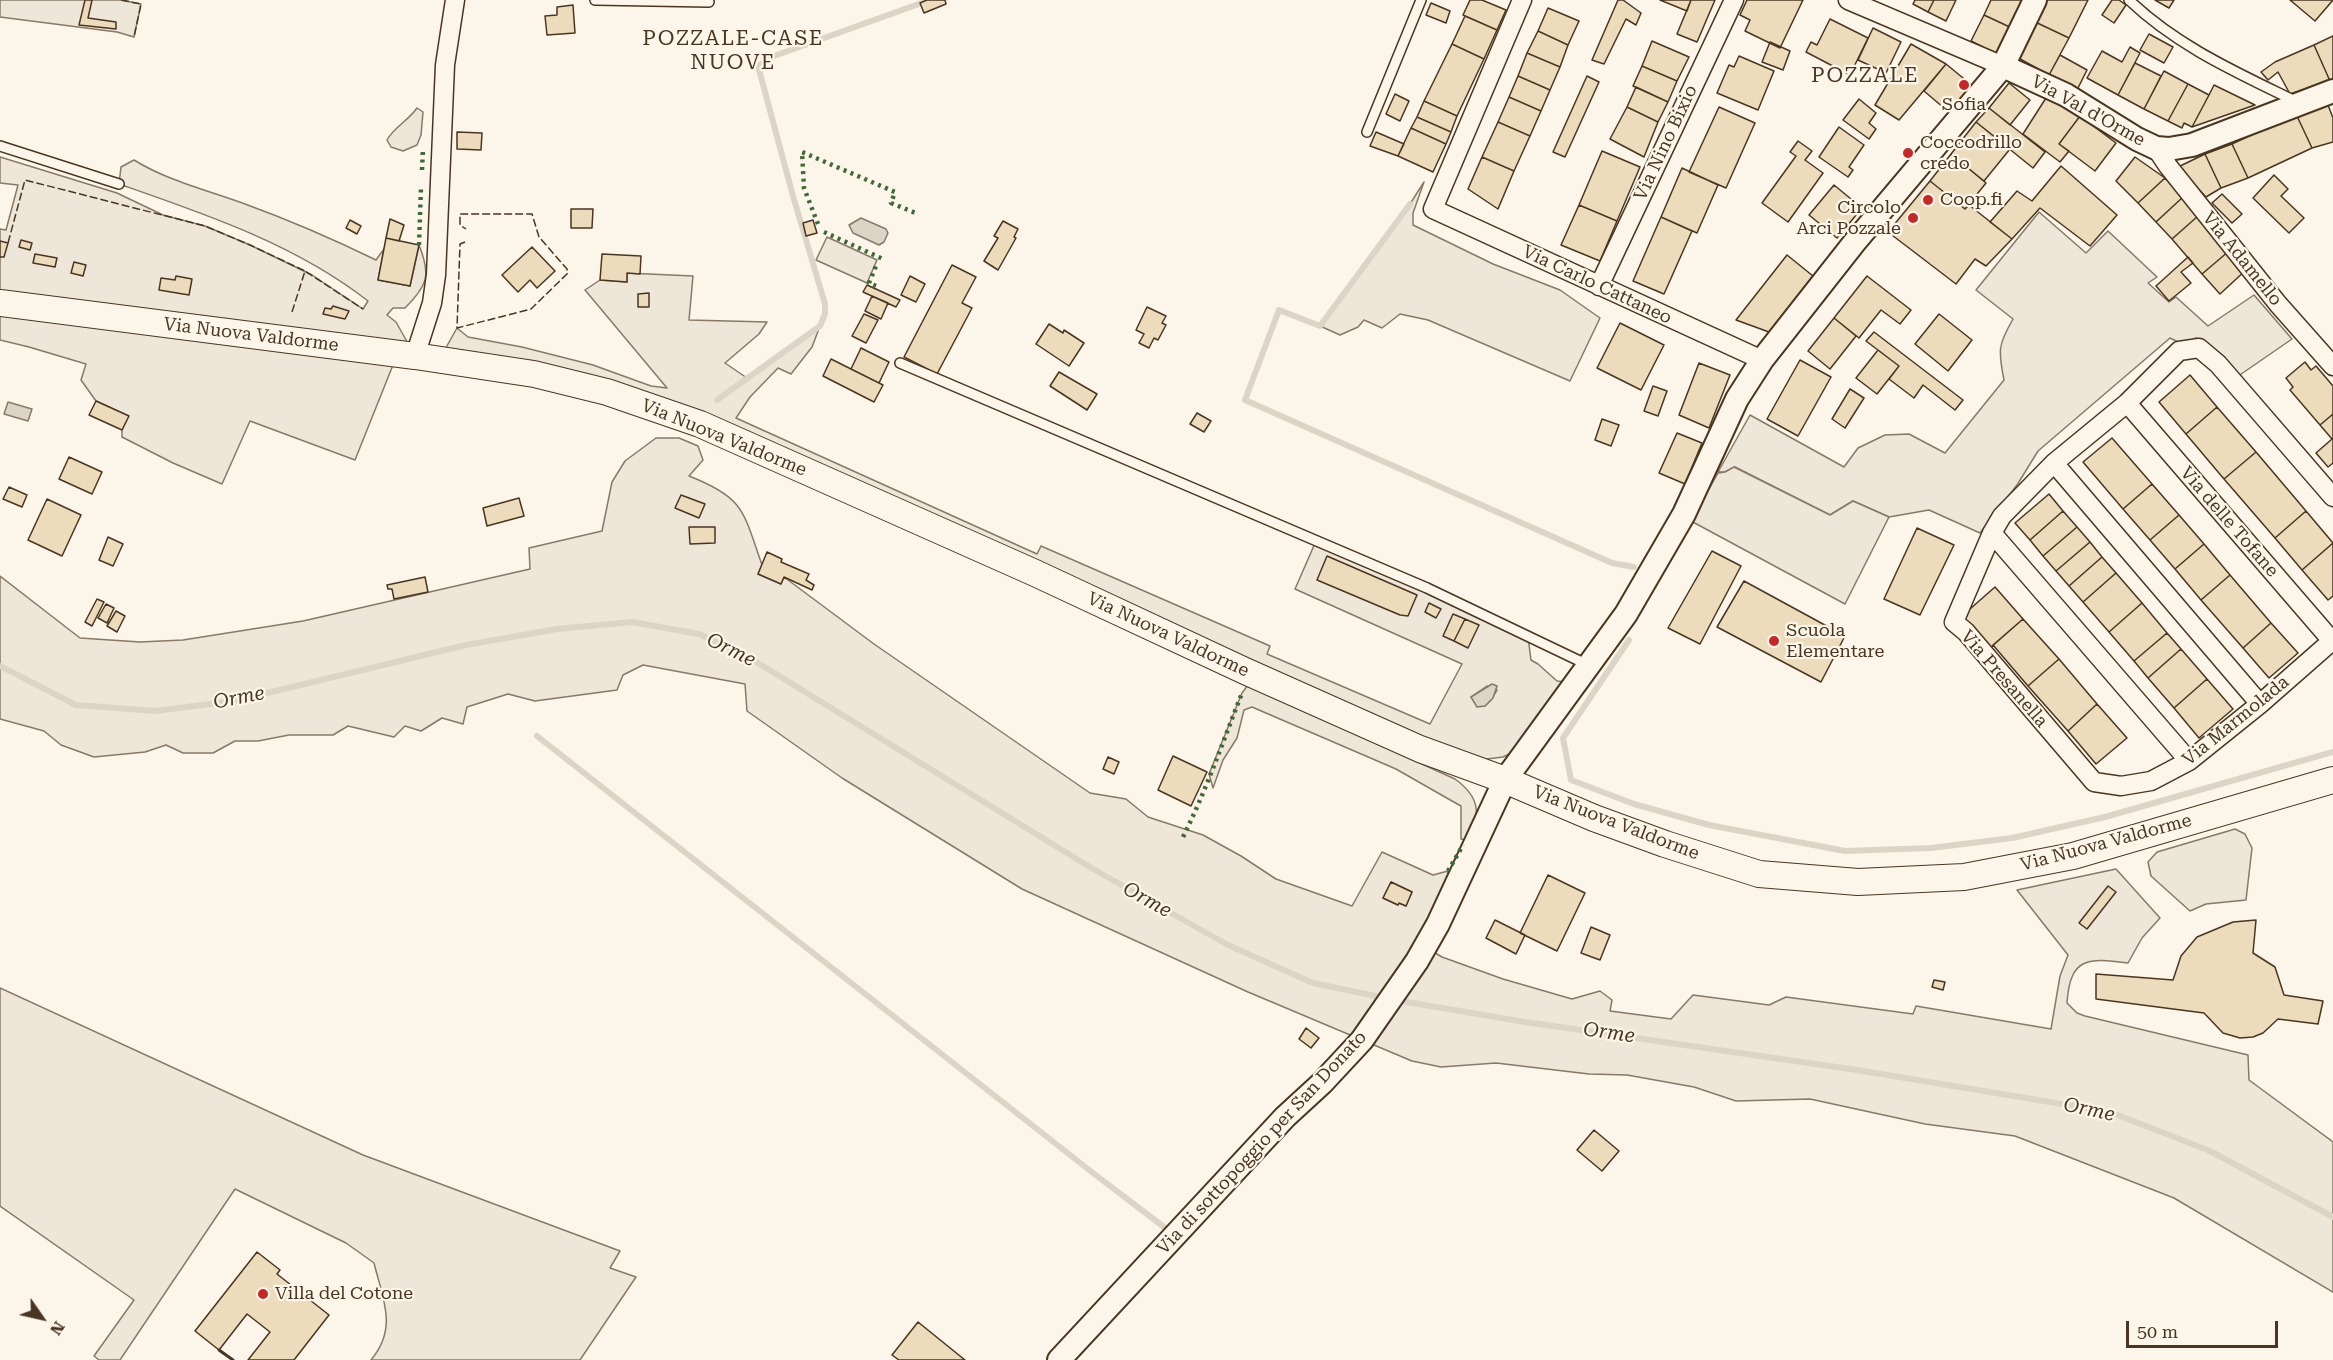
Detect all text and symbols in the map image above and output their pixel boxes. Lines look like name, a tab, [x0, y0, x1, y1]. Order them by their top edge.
district label: POZZALE-CASE NUOVE	[642, 26, 824, 76]
district label: POZZALE	[1811, 63, 1919, 89]
street label: Via Val d'Orme	[2027, 71, 2149, 151]
marker: Sofia	[1957, 78, 1971, 92]
street label: Via Nino Bixio	[1630, 82, 1702, 204]
place label: Sofia	[1942, 94, 1986, 116]
place label: Coccodrillo credo	[1920, 132, 2022, 174]
marker: Coccodrillo credo	[1901, 146, 1915, 160]
place label: Coop.fi	[1940, 189, 2003, 211]
marker: Coop.fi	[1921, 193, 1935, 207]
place label: Circolo Arci Pozzale	[1796, 197, 1901, 240]
street label: Via Adamello	[2197, 208, 2287, 310]
marker: Circolo Arci Pozzale	[1906, 211, 1920, 225]
street label: Via Carlo Cattaneo	[1519, 241, 1675, 329]
street label: Via Nuova Valdorme	[162, 314, 340, 356]
street label: Via Nuova Valdorme	[638, 395, 810, 481]
street label: Via delle Tofane	[2175, 462, 2283, 582]
street label: Via Nuova Valdorme	[1084, 588, 1252, 682]
place label: Scuola Elementare	[1786, 620, 1884, 662]
street label: Via Presanella	[1956, 626, 2052, 732]
water label: Orme	[703, 628, 759, 672]
marker: Scuola Elementare	[1767, 634, 1781, 648]
street label: Via Marmolada	[2178, 671, 2294, 771]
water label: Orme	[211, 681, 267, 715]
street label: Via Nuova Valdorme	[1530, 781, 1702, 865]
street label: Via Nuova Valdorme	[2018, 810, 2194, 876]
water label: Orme	[1119, 877, 1175, 923]
water label: Orme	[1582, 1018, 1636, 1048]
street label: Via di sottopoggio per San Donato	[1153, 1027, 1371, 1259]
water label: Orme	[2061, 1093, 2117, 1127]
place label: Villa del Cotone	[275, 1283, 413, 1305]
marker: Villa del Cotone	[256, 1287, 270, 1301]
north arrow	[12, 1288, 72, 1348]
scale bar	[2129, 1309, 2280, 1347]
text: N	[46, 1318, 69, 1339]
text: 50 m	[2137, 1321, 2178, 1342]

